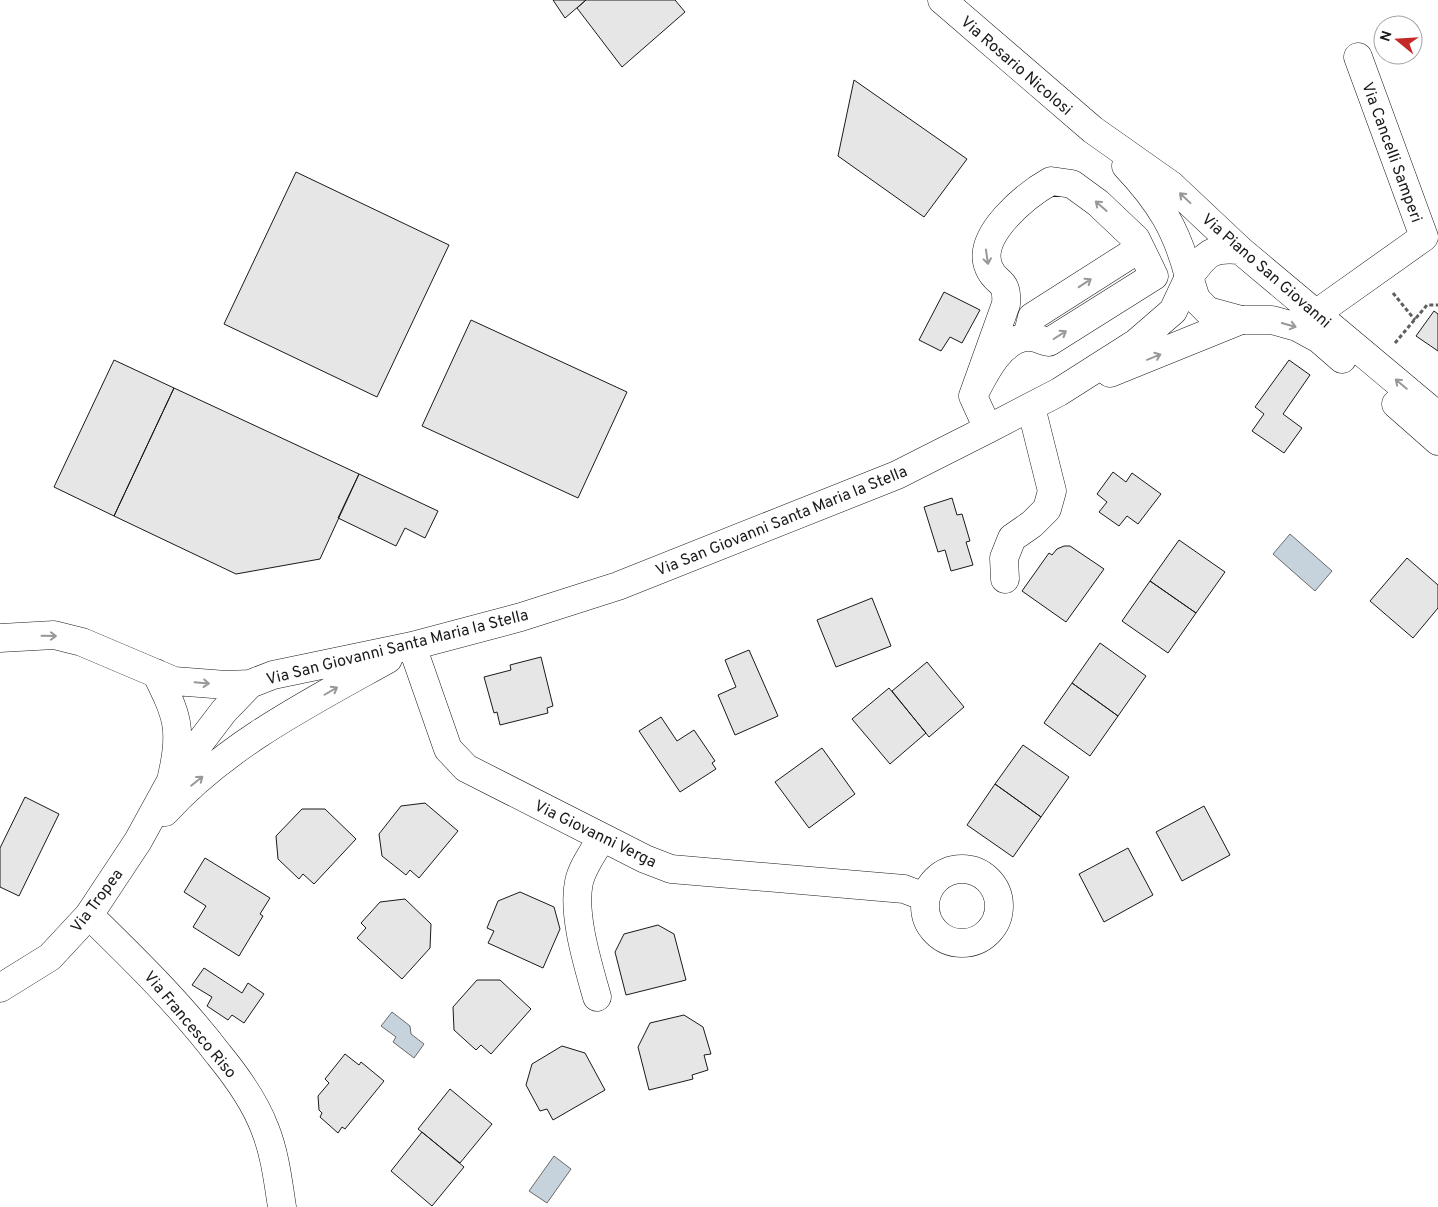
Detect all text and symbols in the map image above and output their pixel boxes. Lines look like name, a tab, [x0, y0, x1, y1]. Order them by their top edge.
street label: Via Rosario Nicolosi	[956, 13, 1076, 120]
north arrow	[1373, 15, 1423, 65]
text: N	[1377, 29, 1397, 44]
street label: Via Cancelli Samperi	[1356, 80, 1426, 226]
one-way arrow	[1178, 192, 1191, 204]
one-way arrow	[1094, 200, 1107, 212]
street label: Via Piano San Giovanni	[1197, 210, 1335, 333]
one-way arrow	[982, 249, 992, 265]
one-way arrow	[1077, 278, 1091, 288]
one-way arrow	[1281, 321, 1297, 330]
one-way arrow	[1053, 330, 1067, 340]
one-way arrow	[1146, 351, 1161, 361]
one-way arrow	[1394, 379, 1407, 390]
street label: Via San Giovanni Santa Maria la Stella	[653, 462, 910, 582]
street label: Via San Giovanni Santa Maria la Stella	[264, 606, 531, 690]
one-way arrow	[40, 631, 56, 641]
one-way arrow	[194, 678, 210, 688]
one-way arrow	[324, 685, 338, 695]
one-way arrow	[190, 776, 203, 787]
street label: Via Giovanni Verga	[531, 797, 660, 873]
street label: Via Tropea	[67, 865, 128, 937]
street label: Via Francesco Riso	[139, 968, 240, 1083]

